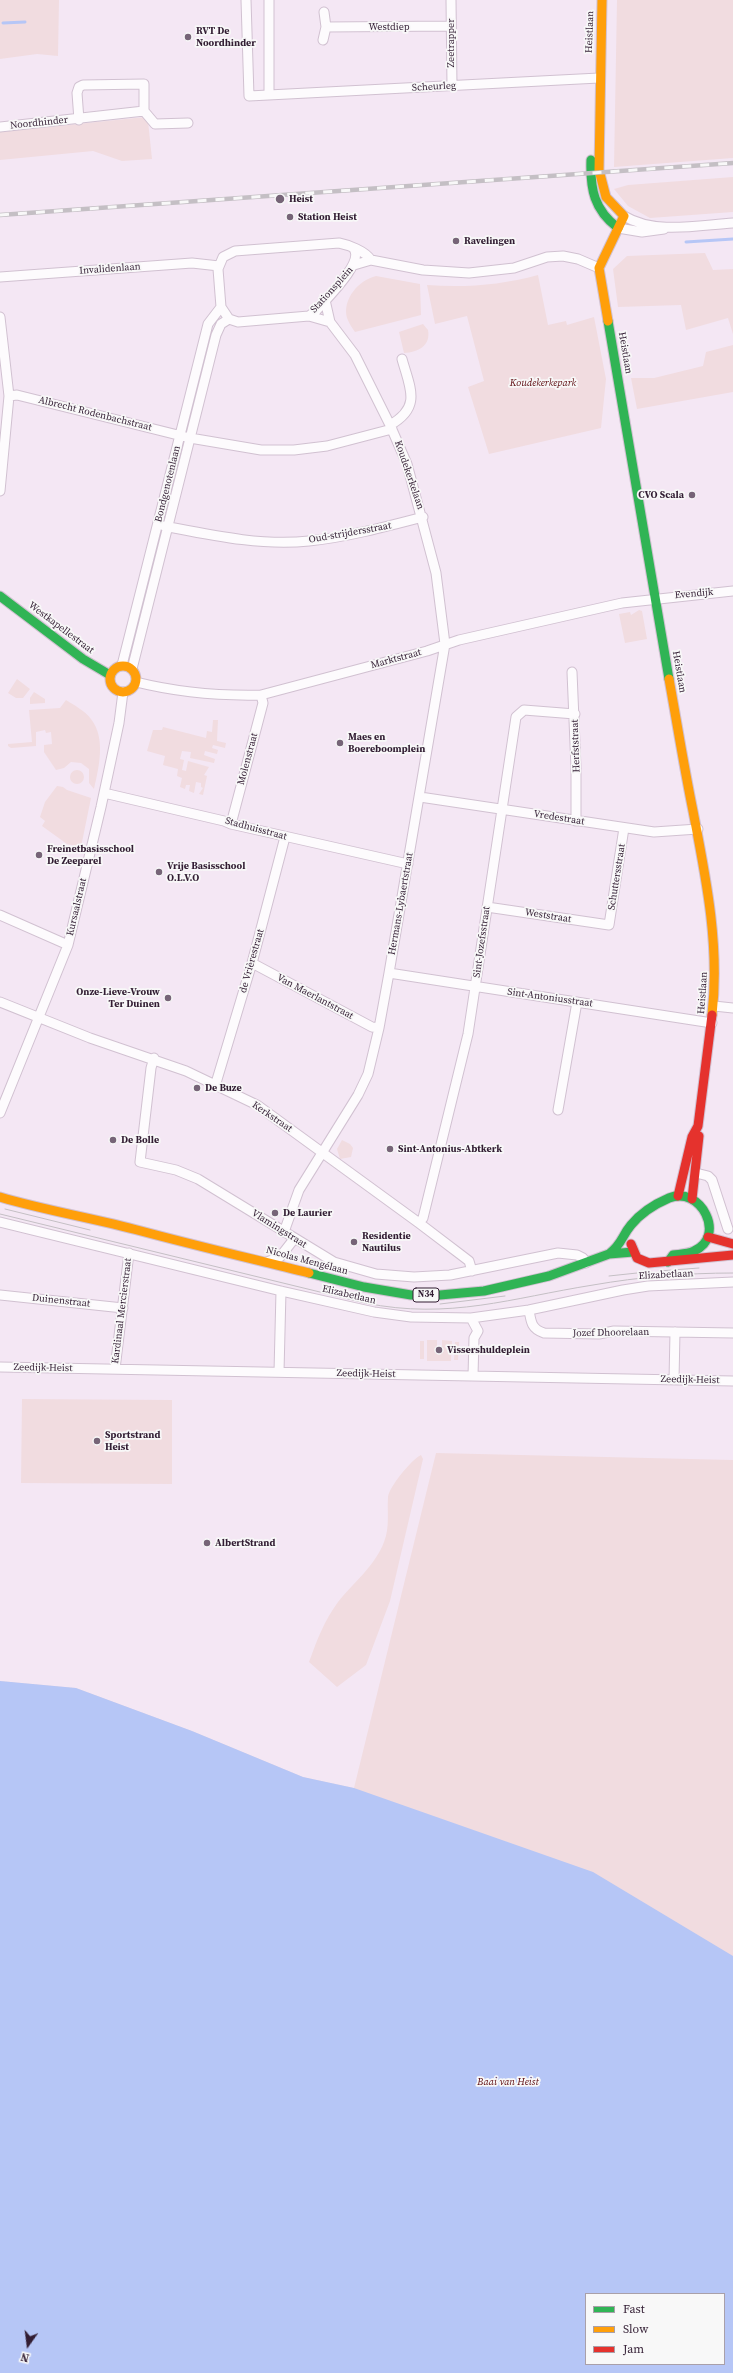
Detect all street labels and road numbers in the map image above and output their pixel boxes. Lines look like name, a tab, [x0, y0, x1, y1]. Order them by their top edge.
street label: Heistlaan	[583, 11, 597, 53]
street label: Zeetrapper	[445, 19, 457, 67]
street label: Westdiep	[368, 21, 410, 33]
street label: Scheurleg	[412, 80, 456, 94]
street label: Noordhinder	[10, 114, 68, 132]
street label: Invalidenlaan	[79, 261, 141, 277]
street label: Stationsplein	[308, 264, 356, 316]
street label: Heistlaan	[615, 331, 635, 375]
street label: Albrecht Rodenbachstraat	[37, 394, 153, 434]
street label: Koudekerkelaan	[392, 439, 426, 511]
street label: Bondgenotenlaan	[153, 444, 183, 524]
street label: Oud-strijdersstraat	[308, 520, 392, 546]
street label: Evendijk	[674, 586, 714, 602]
street label: Westkapellestraat	[26, 599, 96, 657]
street label: Marktstraat	[369, 646, 423, 672]
street label: Heistlaan	[669, 650, 689, 694]
street label: Herfststraat	[569, 719, 583, 773]
street label: Molenstraat	[235, 732, 261, 786]
street label: Vredestraat	[533, 808, 585, 828]
street label: Stadhuisstraat	[224, 815, 288, 843]
street label: Schuttersstraat	[606, 843, 628, 911]
street label: Hermans-Lybaertstraat	[386, 852, 416, 956]
street label: Kursaalstraat	[65, 877, 89, 937]
street label: Sint-Jozefsstraat	[471, 906, 493, 978]
street label: Weststraat	[524, 906, 572, 926]
street label: de Vrièrestraat	[237, 928, 267, 994]
street label: Heistlaan	[696, 971, 710, 1015]
street label: Van Maerlantstraat	[275, 972, 355, 1022]
street label: Sint-Antoniusstraat	[507, 986, 593, 1010]
street label: Kerkstraat	[249, 1099, 295, 1135]
street label: Vlamingstraat	[249, 1207, 309, 1251]
street label: Nicolas Mengélaan	[265, 1244, 349, 1278]
street label: Kardinaal Mercierstraat	[110, 1258, 134, 1364]
street label: Elizabetlaan	[638, 1268, 694, 1282]
street label: Elizabetlaan	[321, 1283, 377, 1307]
road number: N34	[413, 1288, 439, 1302]
street label: Duinenstraat	[31, 1292, 91, 1310]
street label: Jozef Dhoorelaan	[573, 1326, 649, 1340]
street label: Zeedijk-Heist	[13, 1361, 73, 1375]
street label: Zeedijk-Heist	[336, 1367, 396, 1381]
street label: Zeedijk-Heist	[660, 1373, 720, 1387]

